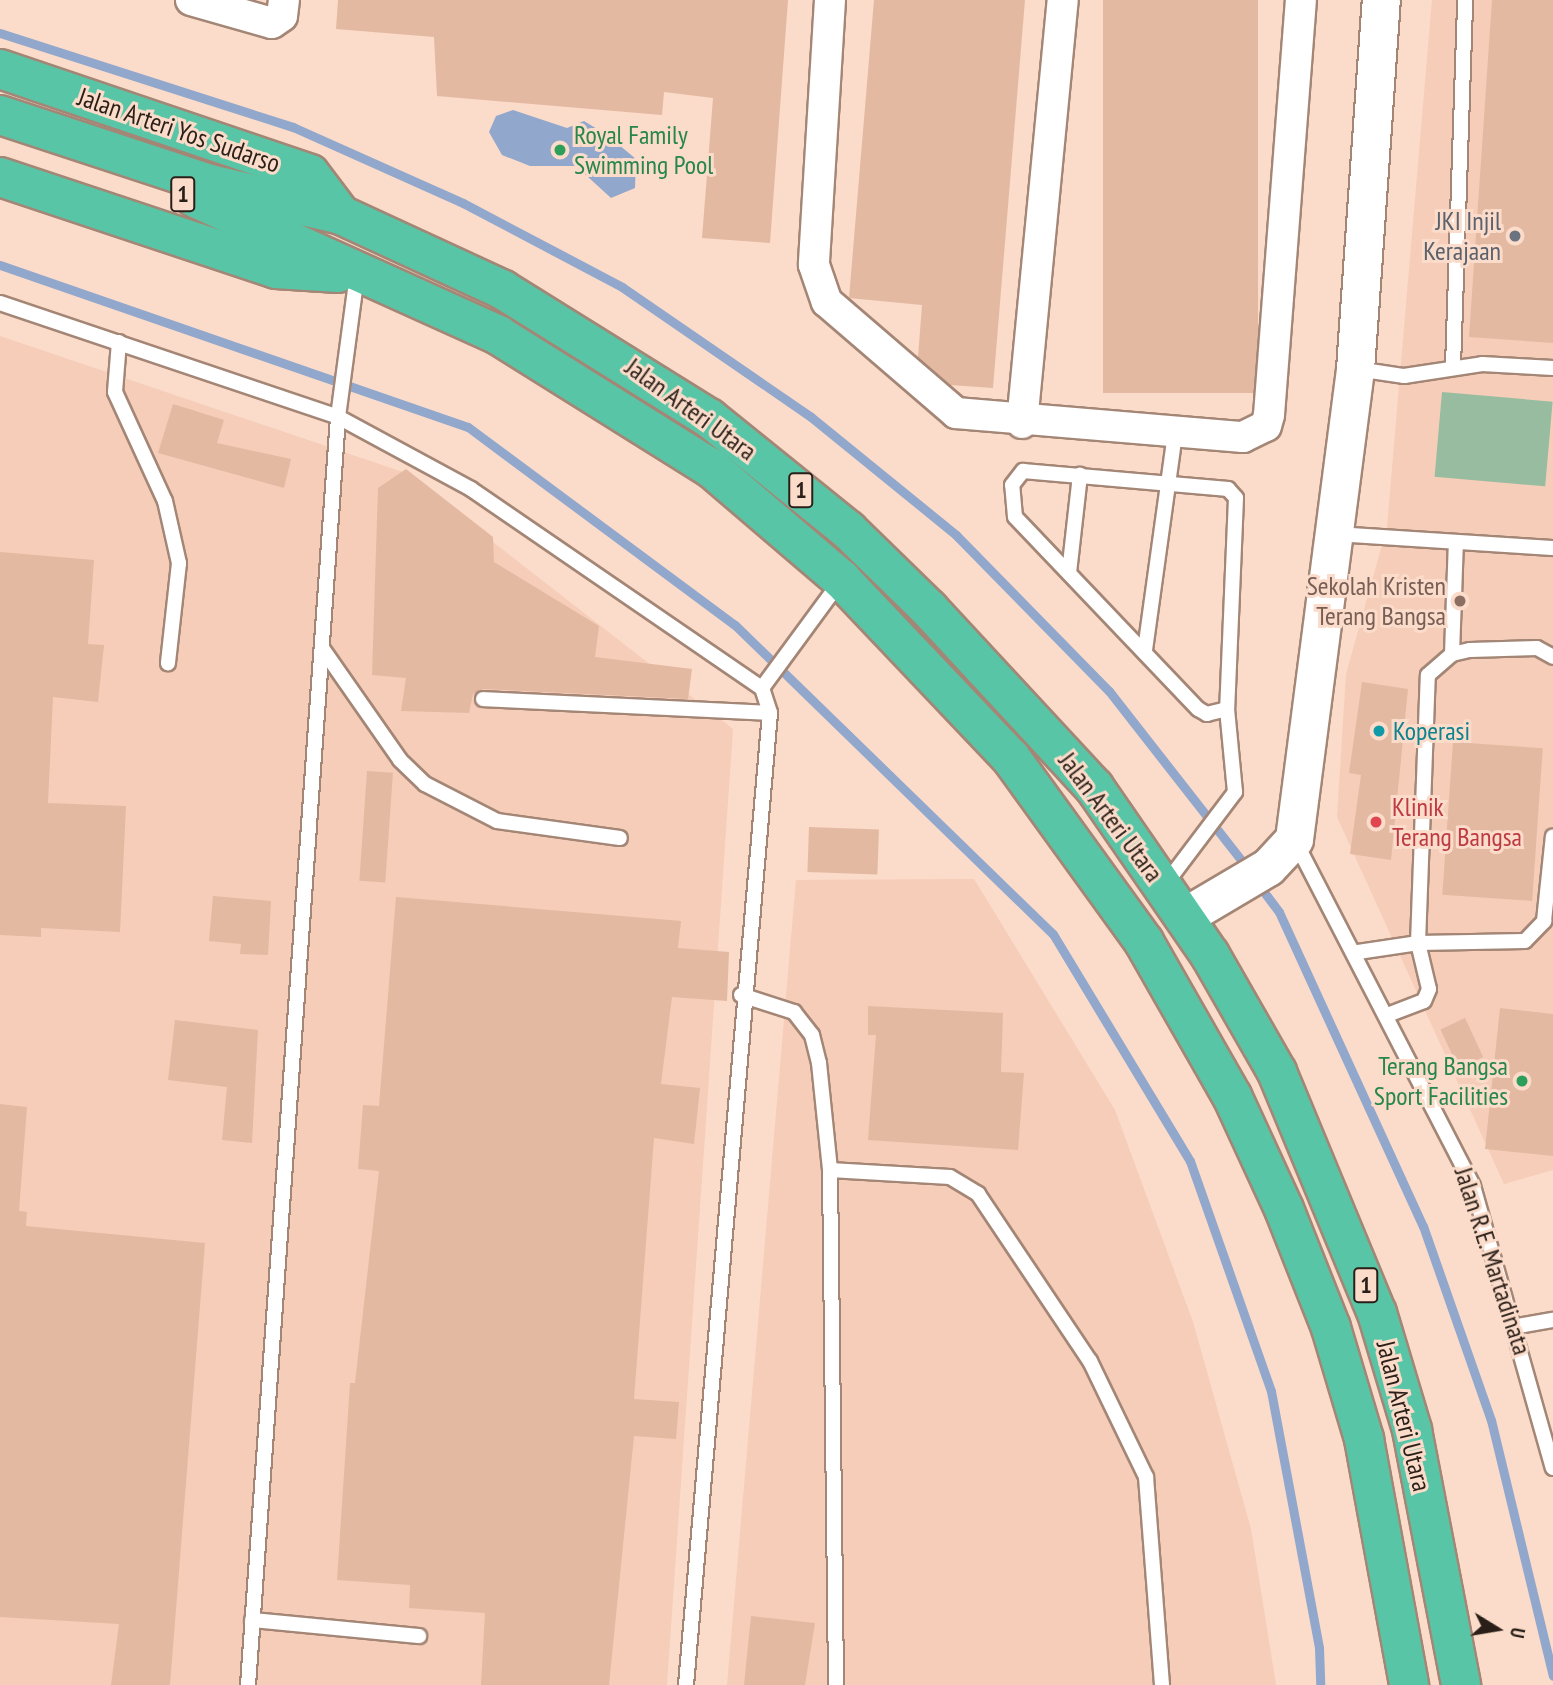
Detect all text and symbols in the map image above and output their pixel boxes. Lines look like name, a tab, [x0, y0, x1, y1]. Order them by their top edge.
street label: Jalan Arteri Yos Sudarso	[73, 81, 285, 179]
place label: Royal Family Swimming Pool	[574, 119, 713, 180]
marker: Royal Family Swimming Pool	[552, 142, 568, 158]
road number: 1	[169, 174, 197, 214]
place label: JKI Injil Kerajaan	[1423, 205, 1501, 266]
marker: JKI Injil Kerajaan	[1507, 228, 1523, 244]
street label: Jalan Arteri Utara	[619, 351, 763, 467]
road number: 1	[787, 470, 815, 510]
place label: Sekolah Kristen Terang Bangsa	[1307, 570, 1446, 632]
marker: Sekolah Kristen Terang Bangsa	[1452, 593, 1468, 609]
place label: Koperasi	[1393, 715, 1470, 747]
marker: Koperasi	[1371, 723, 1387, 739]
street label: Jalan Arteri Utara	[1052, 746, 1170, 888]
place label: Klinik Terang Bangsa	[1392, 791, 1522, 852]
marker: Klinik Terang Bangsa	[1366, 812, 1386, 832]
place label: Terang Bangsa Sport Facilities	[1374, 1050, 1508, 1112]
marker: Terang Bangsa Sport Facilities	[1514, 1073, 1530, 1089]
street label: Jalan R.E. Martadinata	[1448, 1163, 1538, 1359]
road number: 1	[1352, 1265, 1380, 1306]
street label: Jalan Arteri Utara	[1370, 1337, 1438, 1495]
north arrow	[1462, 1594, 1532, 1664]
text: U	[1505, 1626, 1530, 1640]

